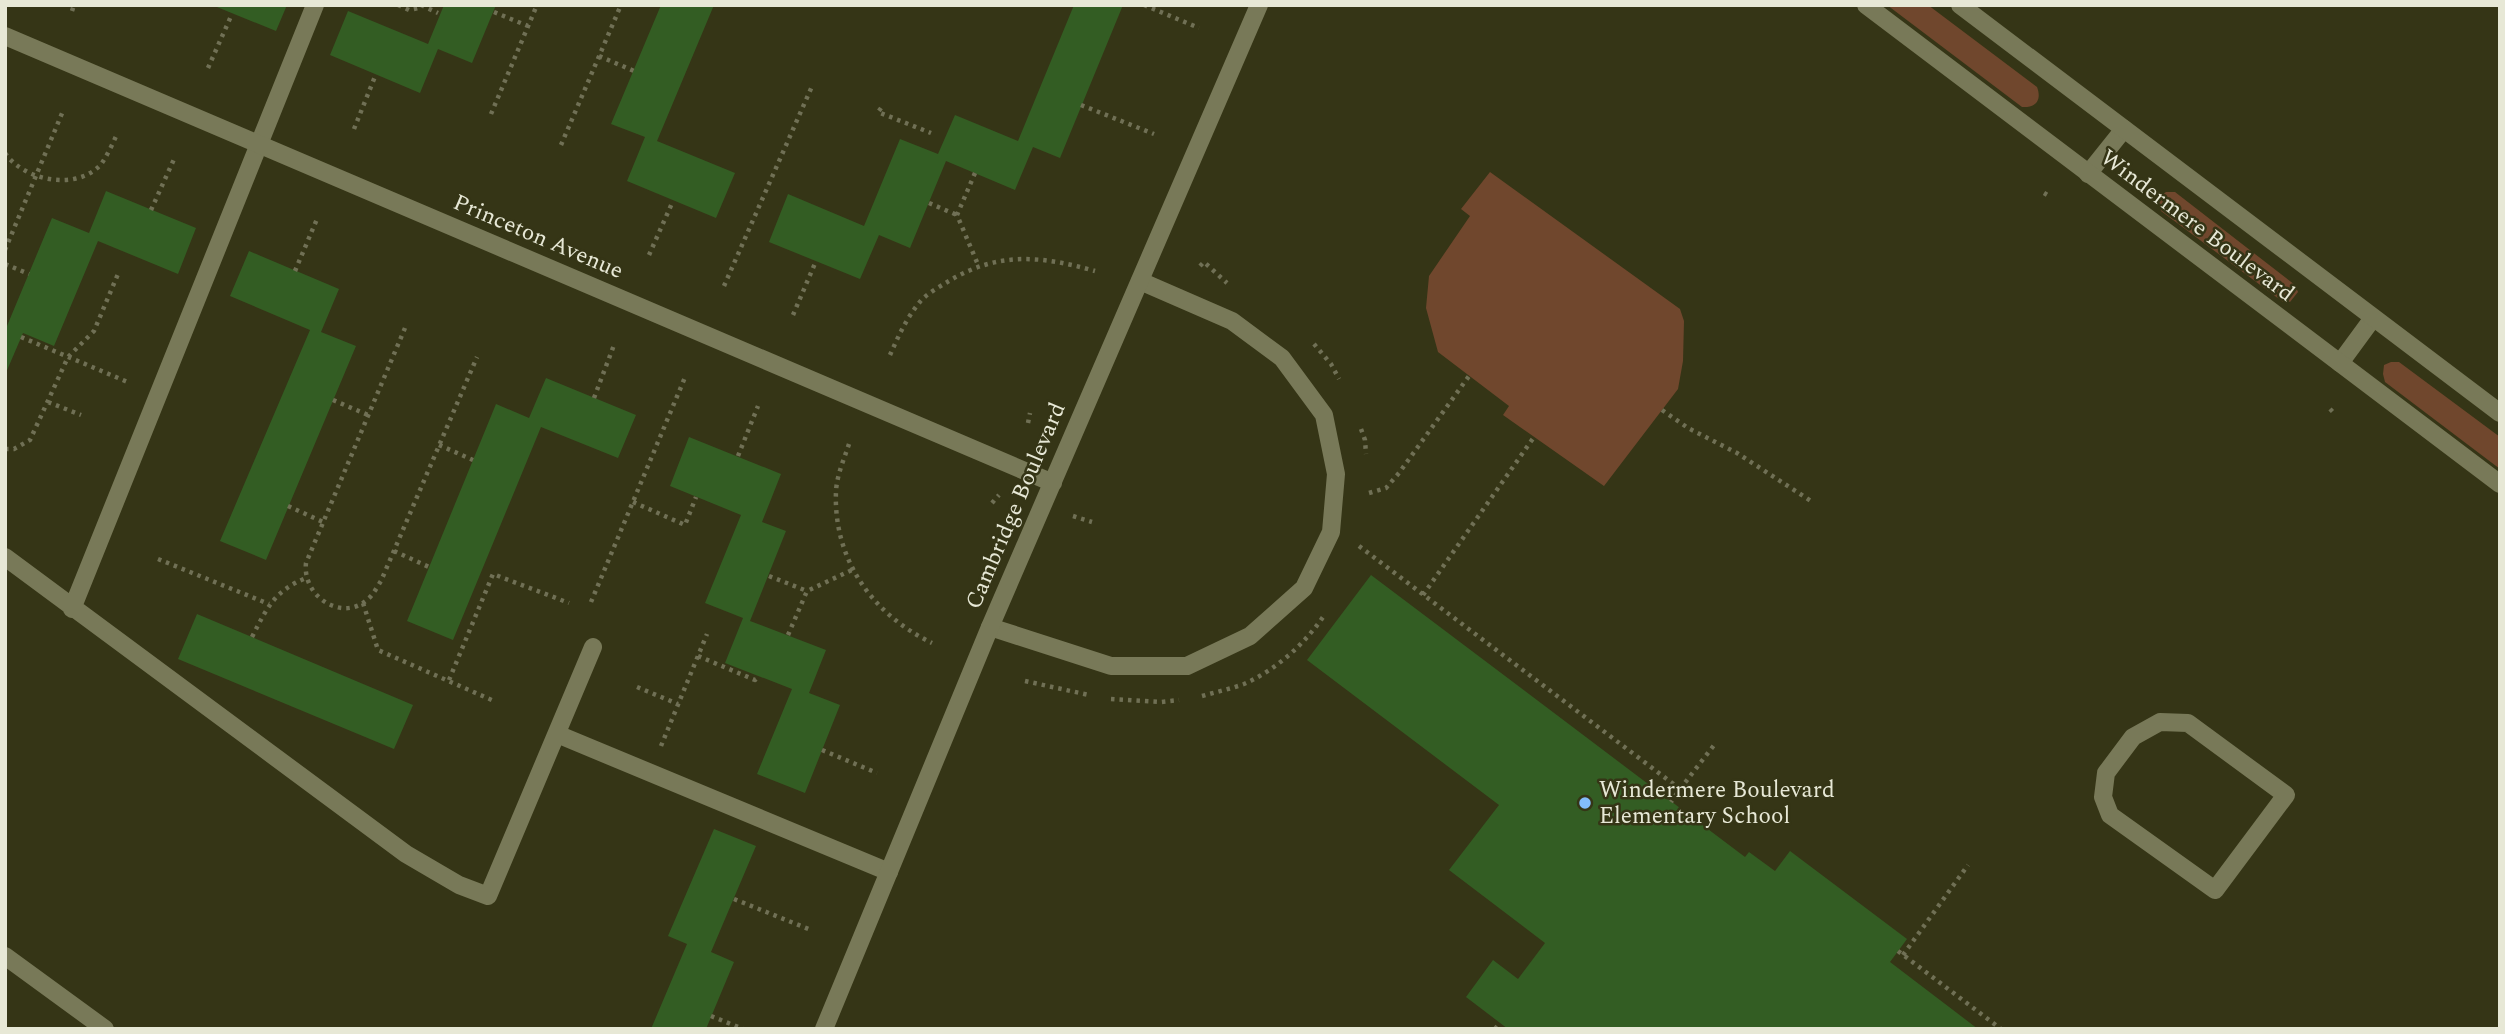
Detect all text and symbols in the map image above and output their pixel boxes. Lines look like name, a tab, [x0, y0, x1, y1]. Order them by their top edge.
street label: Windermere Boulevard	[2092, 141, 2302, 311]
street label: Princeton Avenue	[447, 185, 629, 289]
street label: Cambridge Boulevard	[957, 397, 1075, 615]
place label: Windermere Boulevard Elementary School	[1599, 773, 1835, 834]
marker: Windermere Boulevard Elementary School	[1577, 795, 1593, 811]

